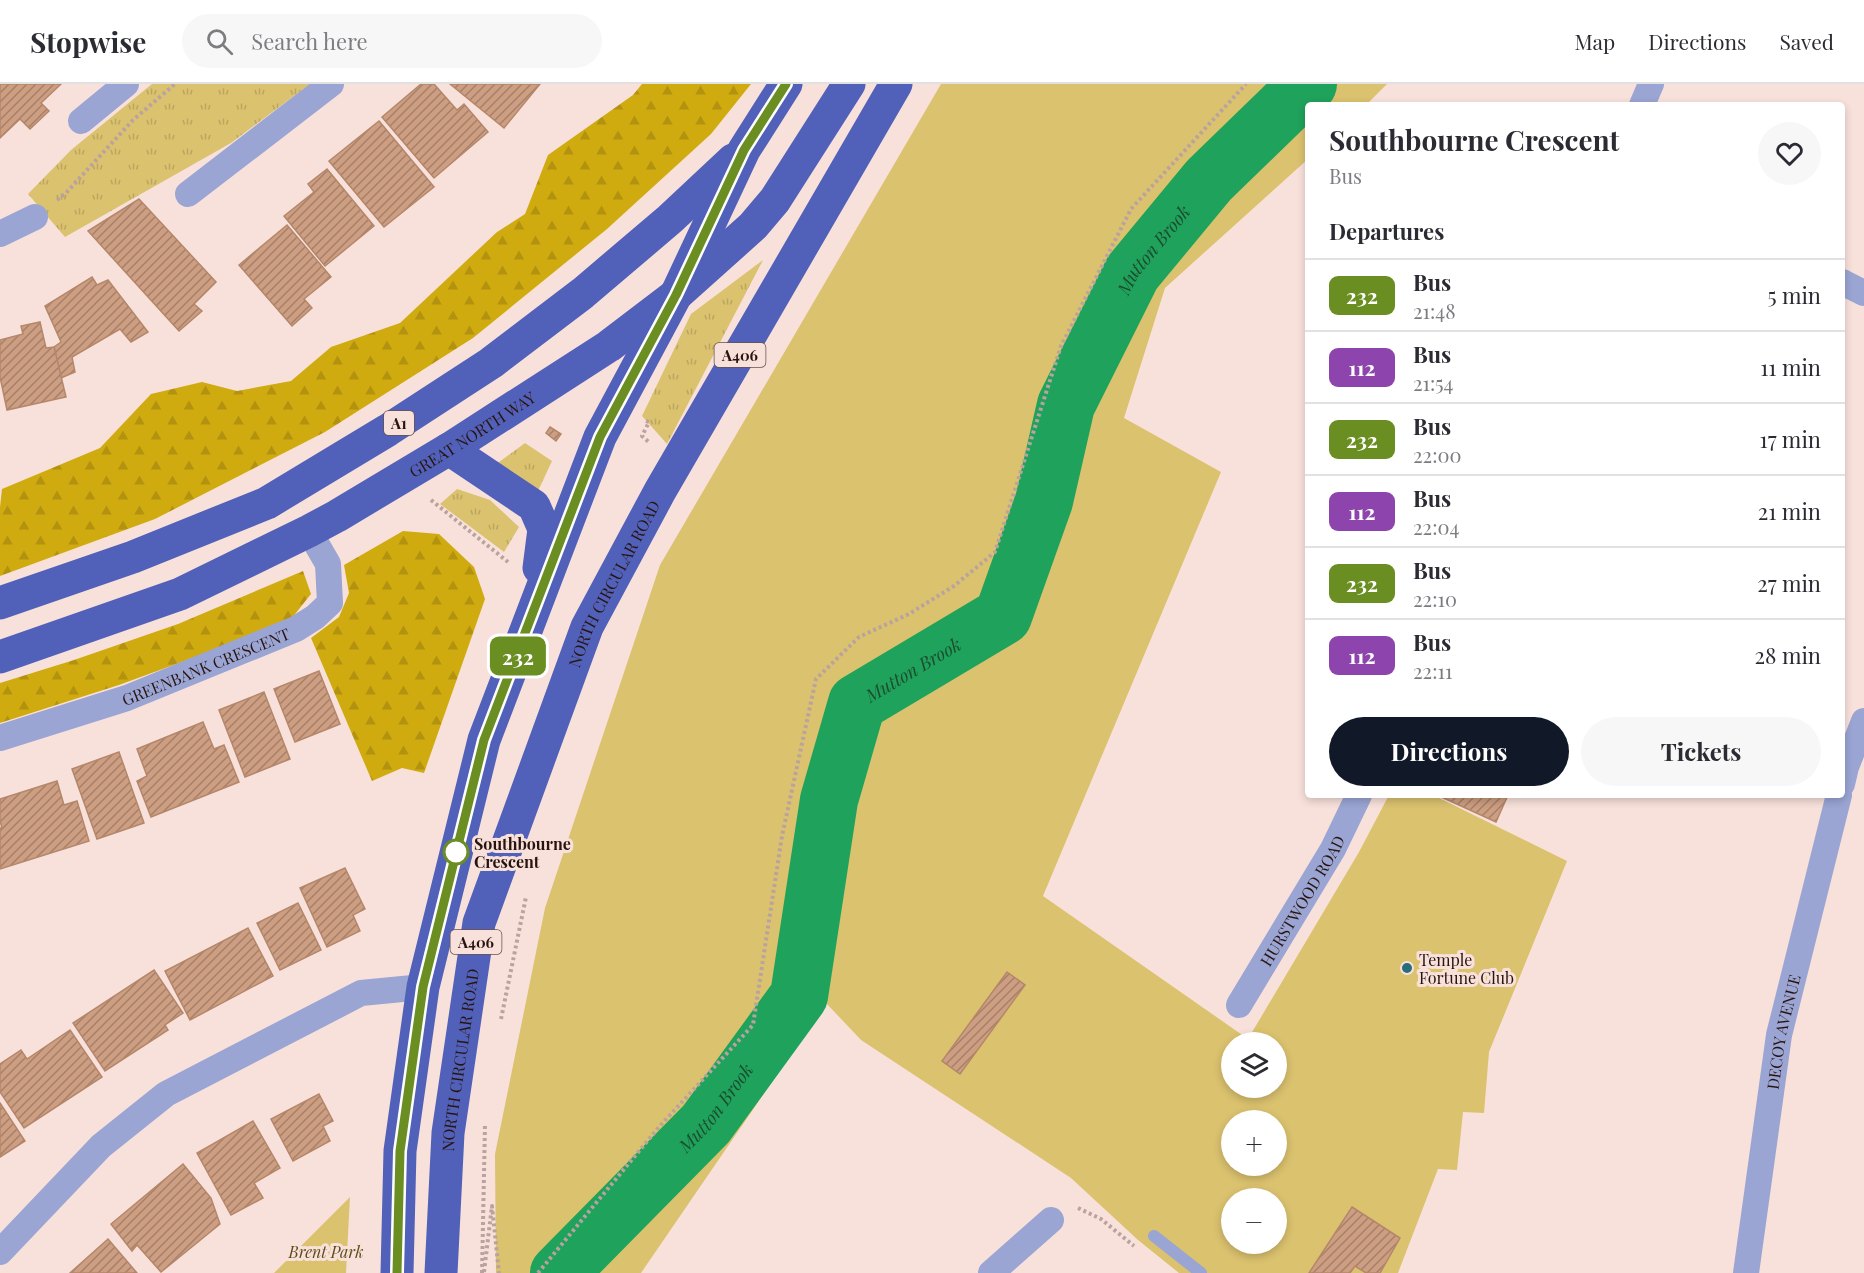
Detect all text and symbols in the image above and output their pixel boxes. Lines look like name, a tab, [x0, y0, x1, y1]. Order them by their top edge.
search box	[182, 14, 602, 68]
text: Stopwise	[30, 23, 146, 60]
icon: search	[203, 25, 236, 58]
text: Search here	[251, 26, 368, 56]
text: Map	[1574, 27, 1615, 55]
text: Directions	[1648, 27, 1746, 55]
text: Saved	[1779, 27, 1834, 55]
text: Southbourne Crescent	[1329, 121, 1619, 158]
button: heart	[1758, 122, 1821, 185]
text: Bus	[1329, 162, 1362, 189]
water label: Mutton Brook	[1111, 200, 1195, 299]
text: Departures	[1329, 216, 1444, 246]
text: Bus	[1413, 267, 1451, 297]
text: 5 min	[1768, 280, 1821, 310]
text: 232	[1346, 281, 1378, 309]
text: 21:48	[1413, 297, 1456, 324]
text: Bus	[1413, 339, 1451, 369]
road number: A406	[714, 343, 766, 367]
text: 11 min	[1760, 352, 1821, 382]
text: 112	[1348, 353, 1376, 381]
text: 21:54	[1413, 369, 1453, 396]
street label: GREAT NORTH WAY	[405, 386, 539, 481]
road number: A1	[384, 411, 414, 435]
text: Bus	[1413, 411, 1451, 441]
text: 17 min	[1760, 424, 1821, 454]
text: 232	[1346, 425, 1378, 453]
text: 22:00	[1413, 441, 1461, 468]
text: Bus	[1413, 483, 1451, 513]
street label: NORTH CIRCULAR ROAD	[563, 496, 664, 670]
text: 21 min	[1758, 496, 1821, 526]
text: 112	[1348, 497, 1376, 525]
text: 22:04	[1413, 513, 1459, 540]
text: Bus	[1413, 555, 1451, 585]
text: 27 min	[1757, 568, 1821, 598]
text: 232	[1346, 569, 1378, 597]
text: 22:10	[1413, 585, 1457, 612]
street label: GREENBANK CRESCENT	[118, 622, 293, 710]
text: Bus	[1413, 627, 1451, 657]
water label: Mutton Brook	[860, 632, 965, 708]
line badge: 232	[484, 636, 552, 676]
text: 28 min	[1754, 640, 1821, 670]
text: 112	[1348, 641, 1376, 669]
text: 232	[502, 642, 534, 670]
text: 22:11	[1413, 657, 1452, 684]
button: Directions	[1329, 717, 1569, 786]
button: Tickets	[1581, 717, 1821, 786]
street label: HURSTWOOD ROAD	[1255, 832, 1349, 970]
place label: Southbourne Crescent	[474, 833, 571, 872]
marker: Southbourne Crescent	[443, 839, 469, 865]
road number: A406	[450, 930, 502, 954]
place label: Temple Fortune Club	[1419, 949, 1514, 988]
marker: Temple Fortune Club	[1400, 961, 1414, 975]
street label: NORTH CIRCULAR ROAD	[437, 967, 483, 1152]
street label: DECOY AVENUE	[1761, 972, 1804, 1091]
map controls	[1221, 1032, 1287, 1254]
button: layers	[1221, 1032, 1287, 1098]
water label: Mutton Brook	[672, 1058, 758, 1158]
button: +	[1221, 1110, 1287, 1176]
button: −	[1221, 1188, 1287, 1254]
park label: Brent Park	[288, 1241, 363, 1262]

